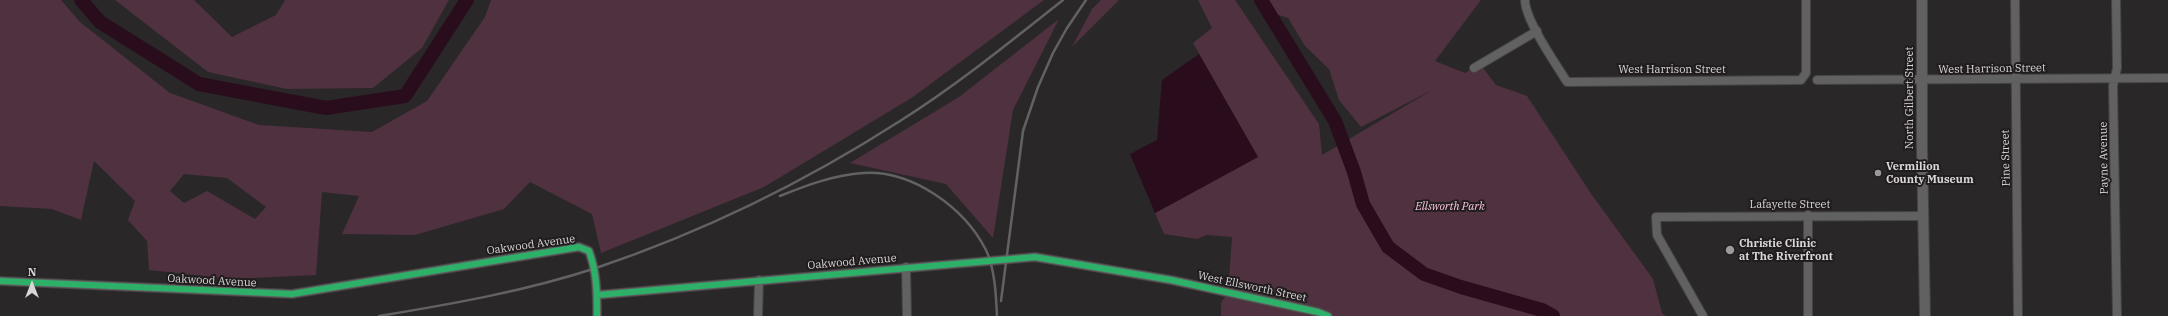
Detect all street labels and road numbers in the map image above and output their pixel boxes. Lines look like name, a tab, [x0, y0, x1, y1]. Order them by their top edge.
street label: North Gilbert Street	[1903, 47, 1917, 149]
street label: West Harrison Street	[1938, 61, 2046, 77]
street label: West Harrison Street	[1618, 63, 1726, 77]
street label: Payne Avenue	[2097, 122, 2111, 194]
street label: Pine Street	[1999, 130, 2013, 186]
street label: Lafayette Street	[1750, 198, 1830, 212]
street label: Oakwood Avenue	[486, 232, 576, 258]
street label: Oakwood Avenue	[807, 252, 897, 272]
street label: West Ellsworth Street	[1197, 269, 1307, 305]
street label: Oakwood Avenue	[167, 272, 257, 290]

